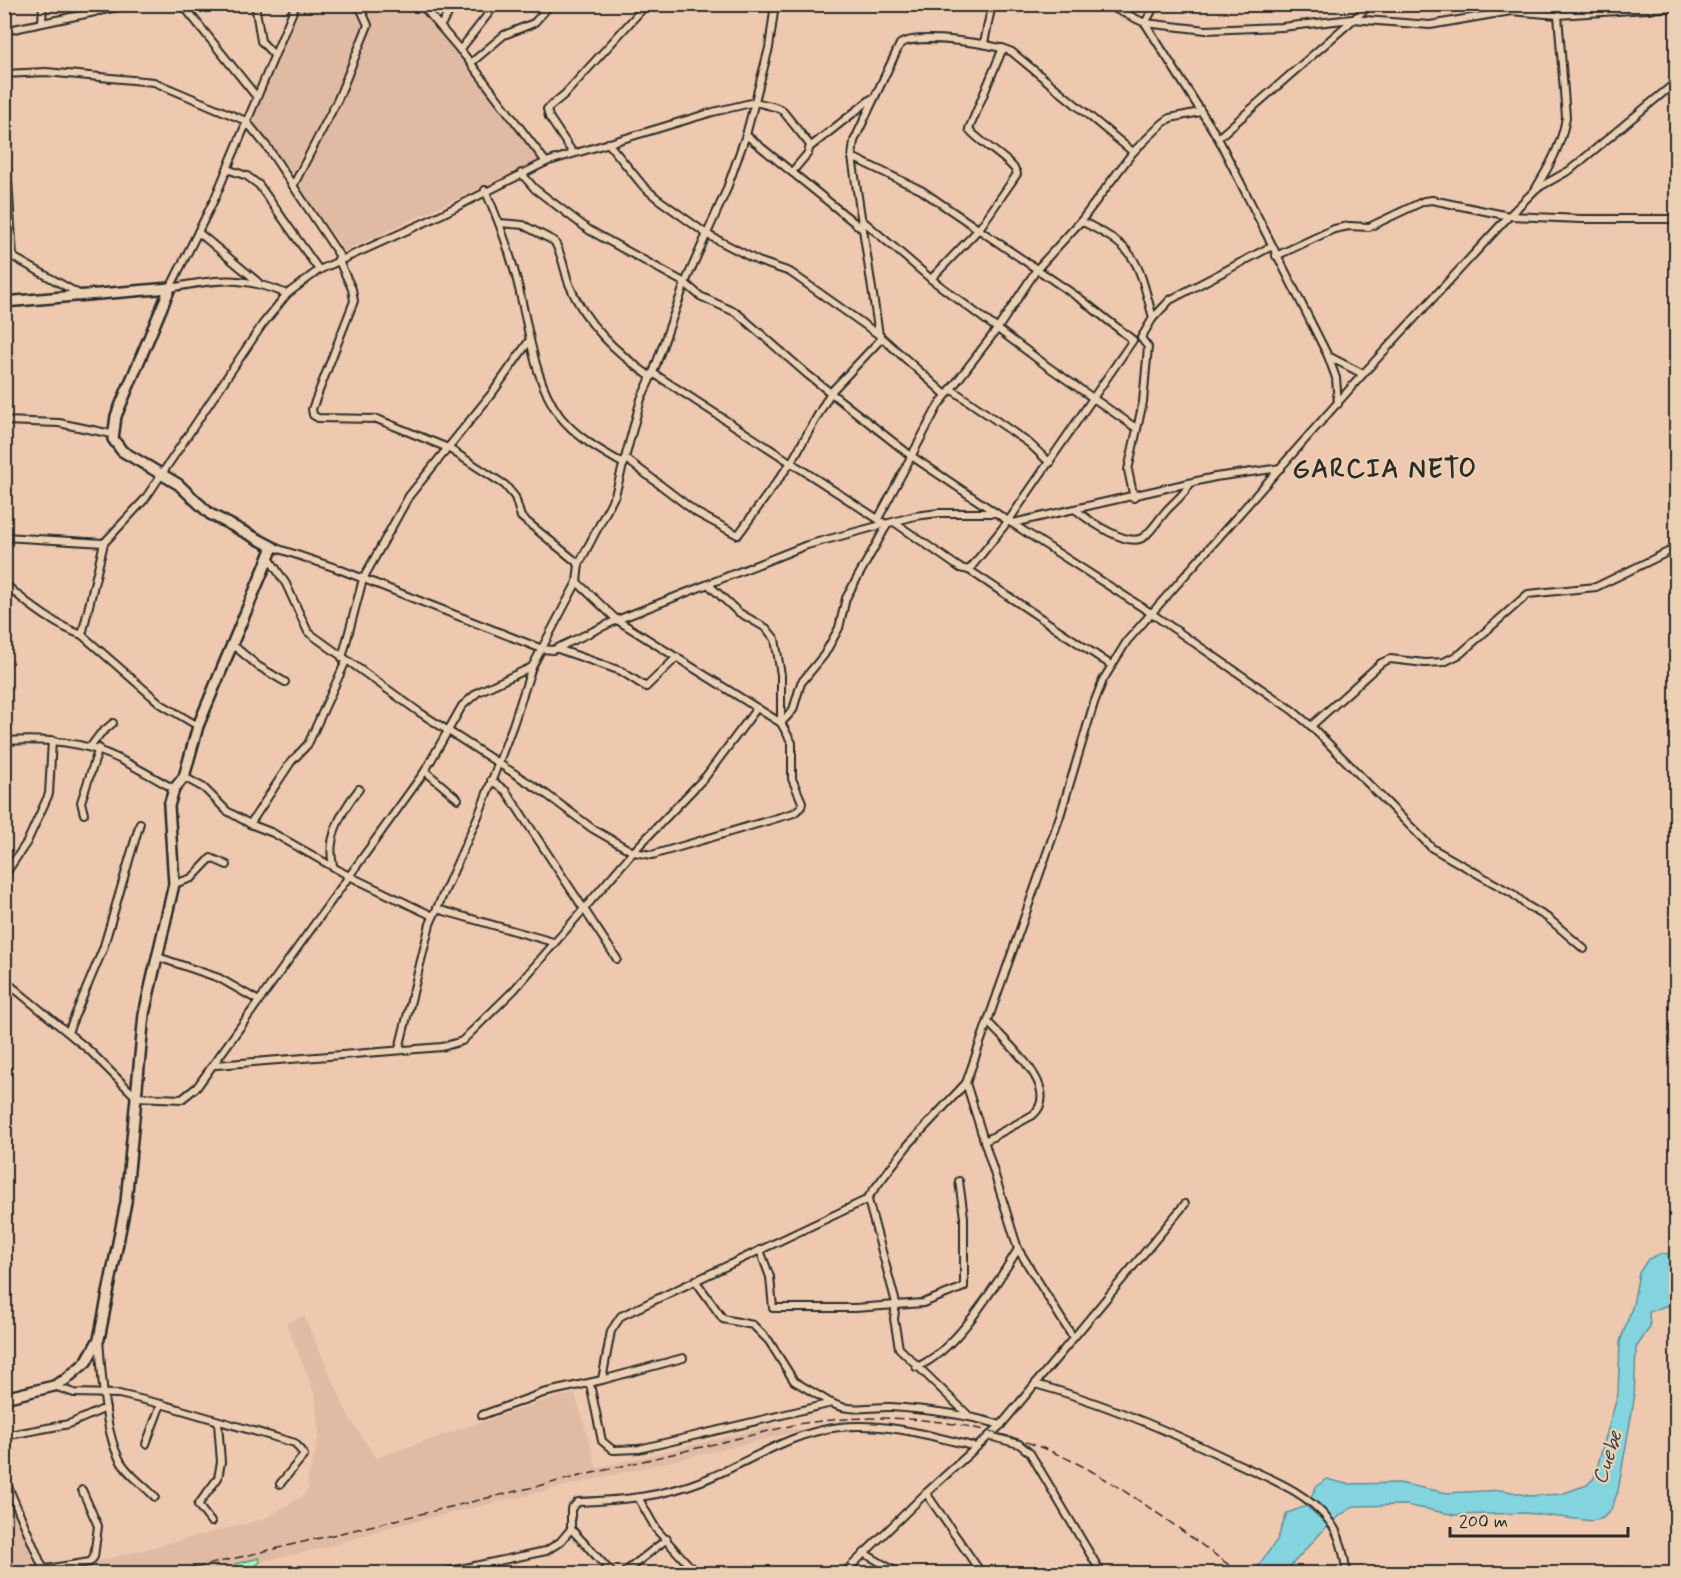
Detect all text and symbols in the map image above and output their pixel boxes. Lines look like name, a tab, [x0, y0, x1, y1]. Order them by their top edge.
district label: GARCIA NETO	[1293, 453, 1477, 487]
water label: Cuebe	[1586, 1426, 1631, 1488]
scale bar	[1450, 1500, 1628, 1538]
text: 200 m	[1459, 1510, 1508, 1534]

